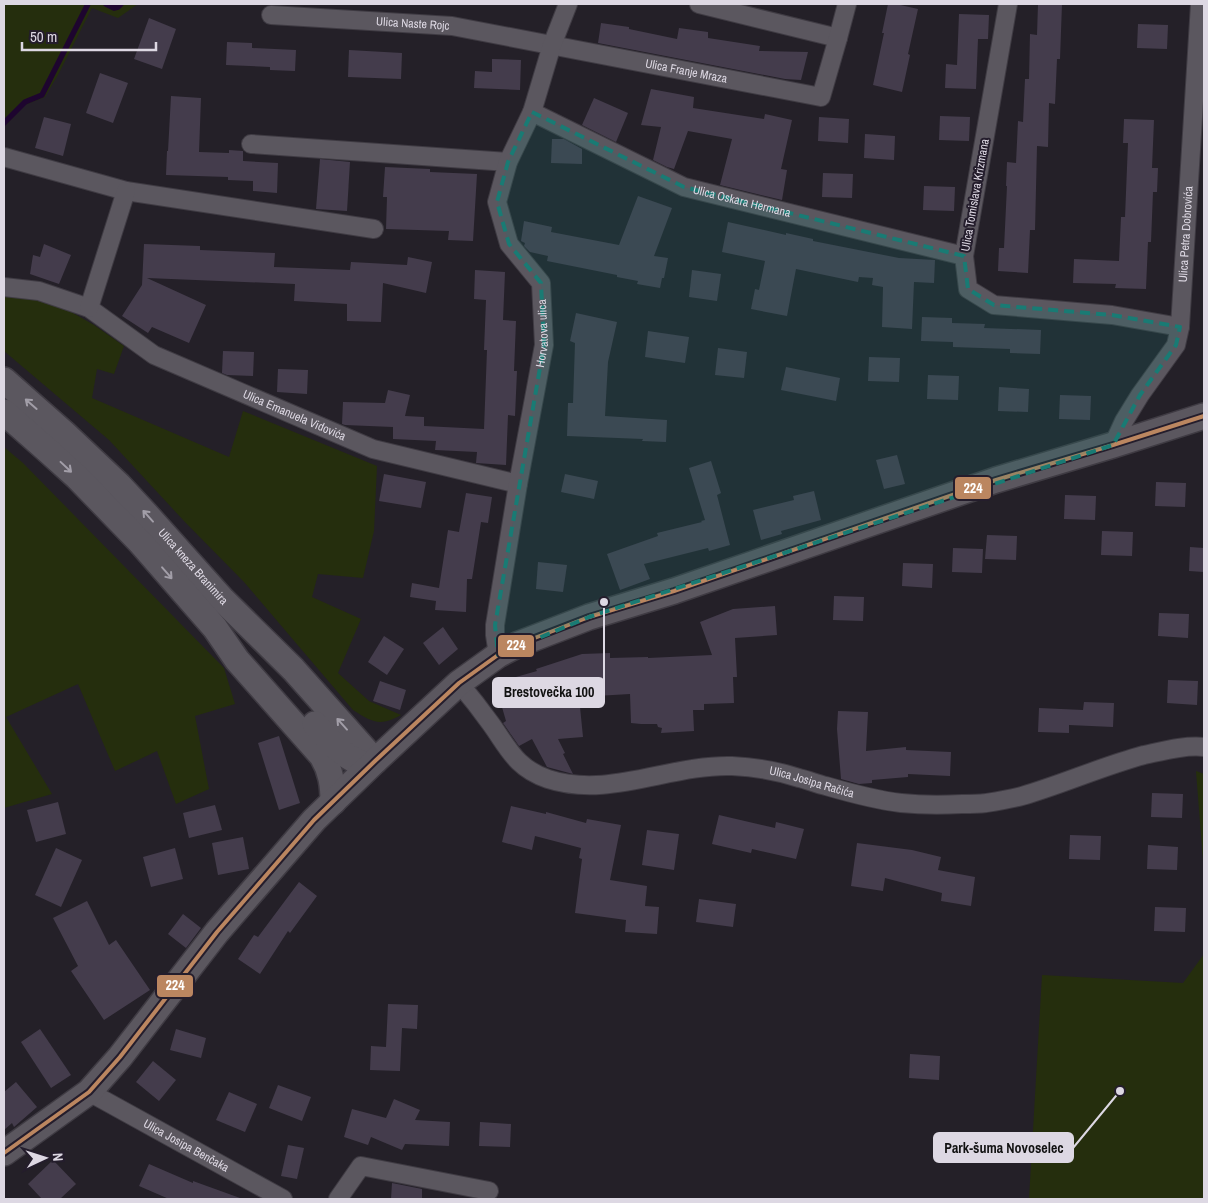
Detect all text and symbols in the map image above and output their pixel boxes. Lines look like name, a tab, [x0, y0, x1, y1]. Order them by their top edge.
street label: Ulica Naste Rojc	[376, 13, 450, 34]
scale bar	[22, 20, 156, 52]
text: 50 m	[30, 26, 57, 47]
street label: Ulica Franje Mraza	[644, 55, 729, 87]
street label: Ulica Tomislava Krizmana	[957, 137, 993, 253]
street label: Ulica Oskara Hermana	[691, 181, 793, 221]
street label: Ulica Petra Dobrovića	[1175, 185, 1197, 283]
street label: Horvatova ulica	[532, 298, 552, 369]
street label: Ulica Emanuela Vidovića	[240, 386, 349, 445]
one-way arrow	[24, 398, 37, 409]
one-way arrow	[60, 461, 73, 473]
line badge: 224	[954, 476, 992, 500]
text: 224	[963, 479, 983, 497]
one-way arrow	[142, 510, 154, 523]
street label: Ulica kneza Branimira	[155, 525, 232, 609]
one-way arrow	[161, 567, 173, 580]
line badge: 224	[497, 634, 535, 658]
text: 224	[506, 636, 526, 654]
callout: Brestovečka 100	[493, 678, 604, 707]
text: Brestovečka 100	[504, 683, 594, 701]
one-way arrow	[336, 718, 348, 731]
street label: Ulica Josipa Račića	[768, 763, 856, 802]
line badge: 224	[156, 974, 194, 998]
text: 224	[165, 976, 185, 994]
street label: Ulica Josipa Benčaka	[141, 1116, 232, 1176]
north arrow	[20, 1133, 70, 1183]
callout: Park-šuma Novoselec	[934, 1133, 1073, 1162]
text: Park-šuma Novoselec	[944, 1139, 1064, 1157]
text: N	[49, 1152, 67, 1162]

